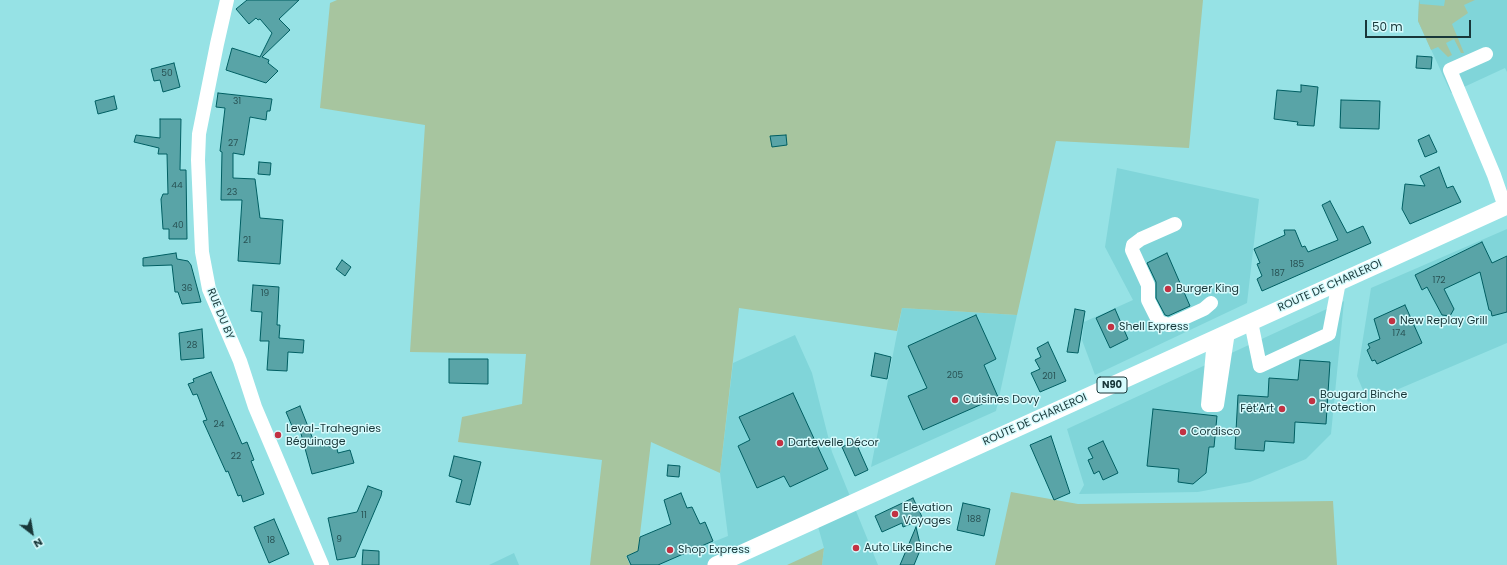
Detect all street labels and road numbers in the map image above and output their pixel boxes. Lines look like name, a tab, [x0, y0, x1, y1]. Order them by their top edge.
street label: ROUTE DE CHARLEROI	[1276, 257, 1384, 315]
street label: RUE DU BY	[204, 286, 236, 342]
road number: N90	[1097, 377, 1127, 393]
street label: ROUTE DE CHARLEROI	[981, 391, 1089, 449]

